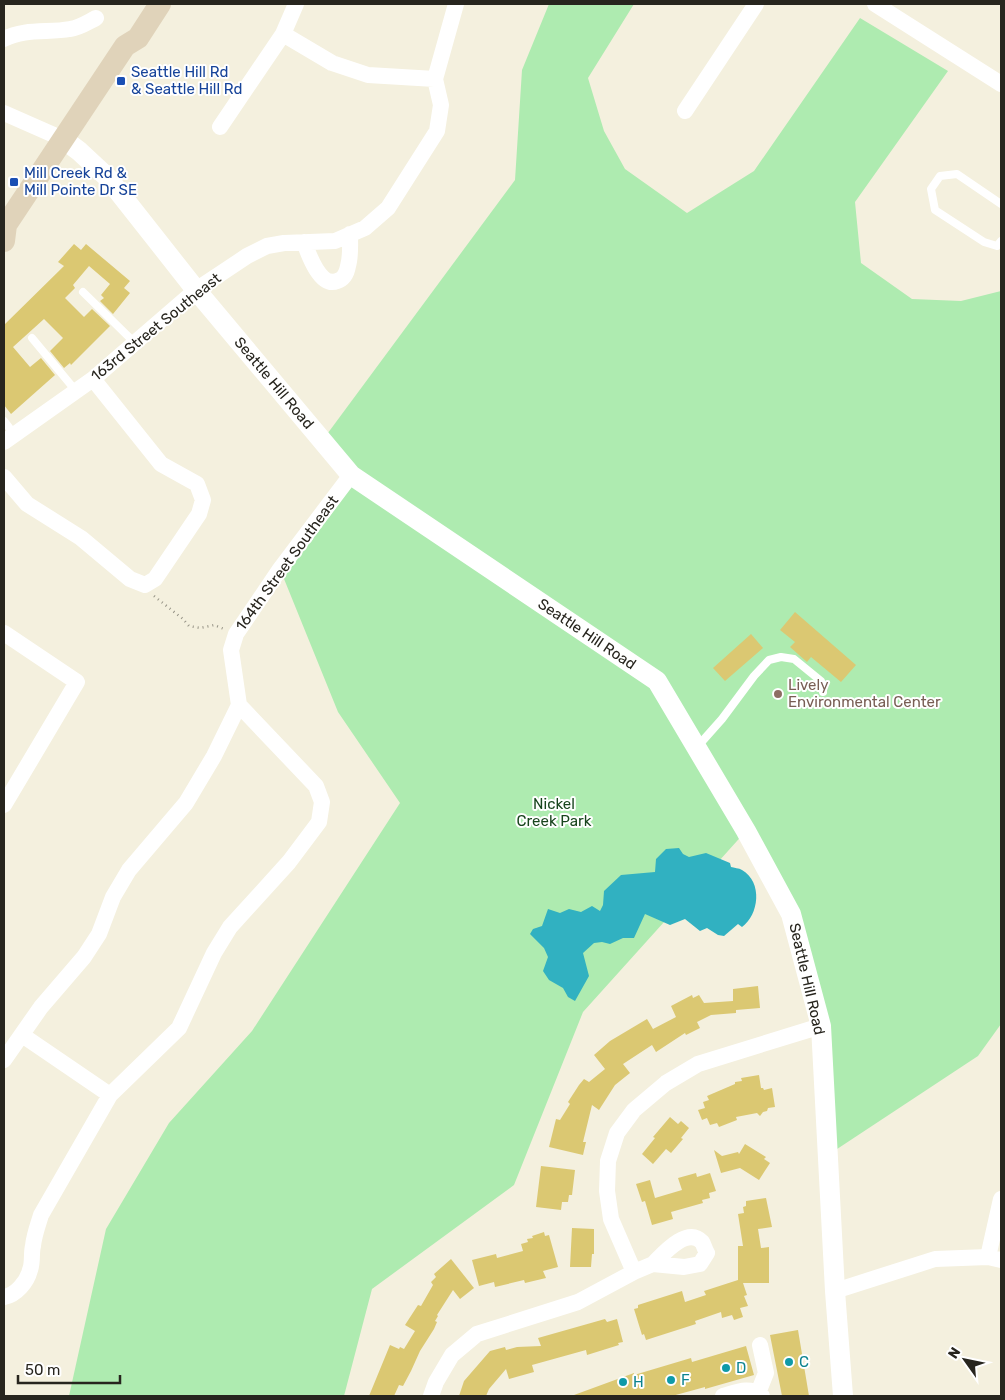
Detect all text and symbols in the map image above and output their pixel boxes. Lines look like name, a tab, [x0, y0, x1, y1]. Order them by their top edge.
place label: Seattle Hill Rd & Seattle Hill Rd	[131, 63, 242, 98]
marker: Seattle Hill Rd & Seattle Hill Rd	[115, 75, 127, 87]
place label: Mill Creek Rd & Mill Pointe Dr SE	[24, 164, 137, 199]
marker: Mill Creek Rd & Mill Pointe Dr SE	[8, 176, 20, 188]
street label: 163rd Street Southeast	[87, 269, 225, 385]
street label: Seattle Hill Road	[230, 333, 318, 433]
street label: 164th Street Southeast	[232, 492, 342, 634]
street label: Seattle Hill Road	[535, 595, 639, 673]
place label: Lively Environmental Center	[788, 676, 941, 711]
marker: Lively Environmental Center	[772, 688, 784, 700]
park label: Nickel Creek Park	[517, 795, 592, 830]
street label: Seattle Hill Road	[785, 921, 829, 1037]
north arrow	[940, 1335, 990, 1385]
text: N	[945, 1344, 964, 1362]
scale bar	[18, 1352, 120, 1384]
place label: C	[799, 1353, 809, 1371]
marker: C	[783, 1356, 795, 1368]
place label: D	[736, 1359, 746, 1377]
text: 50 m	[25, 1361, 60, 1379]
marker: D	[720, 1362, 732, 1374]
place label: F	[681, 1371, 690, 1389]
place label: H	[633, 1373, 644, 1391]
marker: F	[665, 1374, 677, 1386]
marker: H	[617, 1376, 629, 1388]

